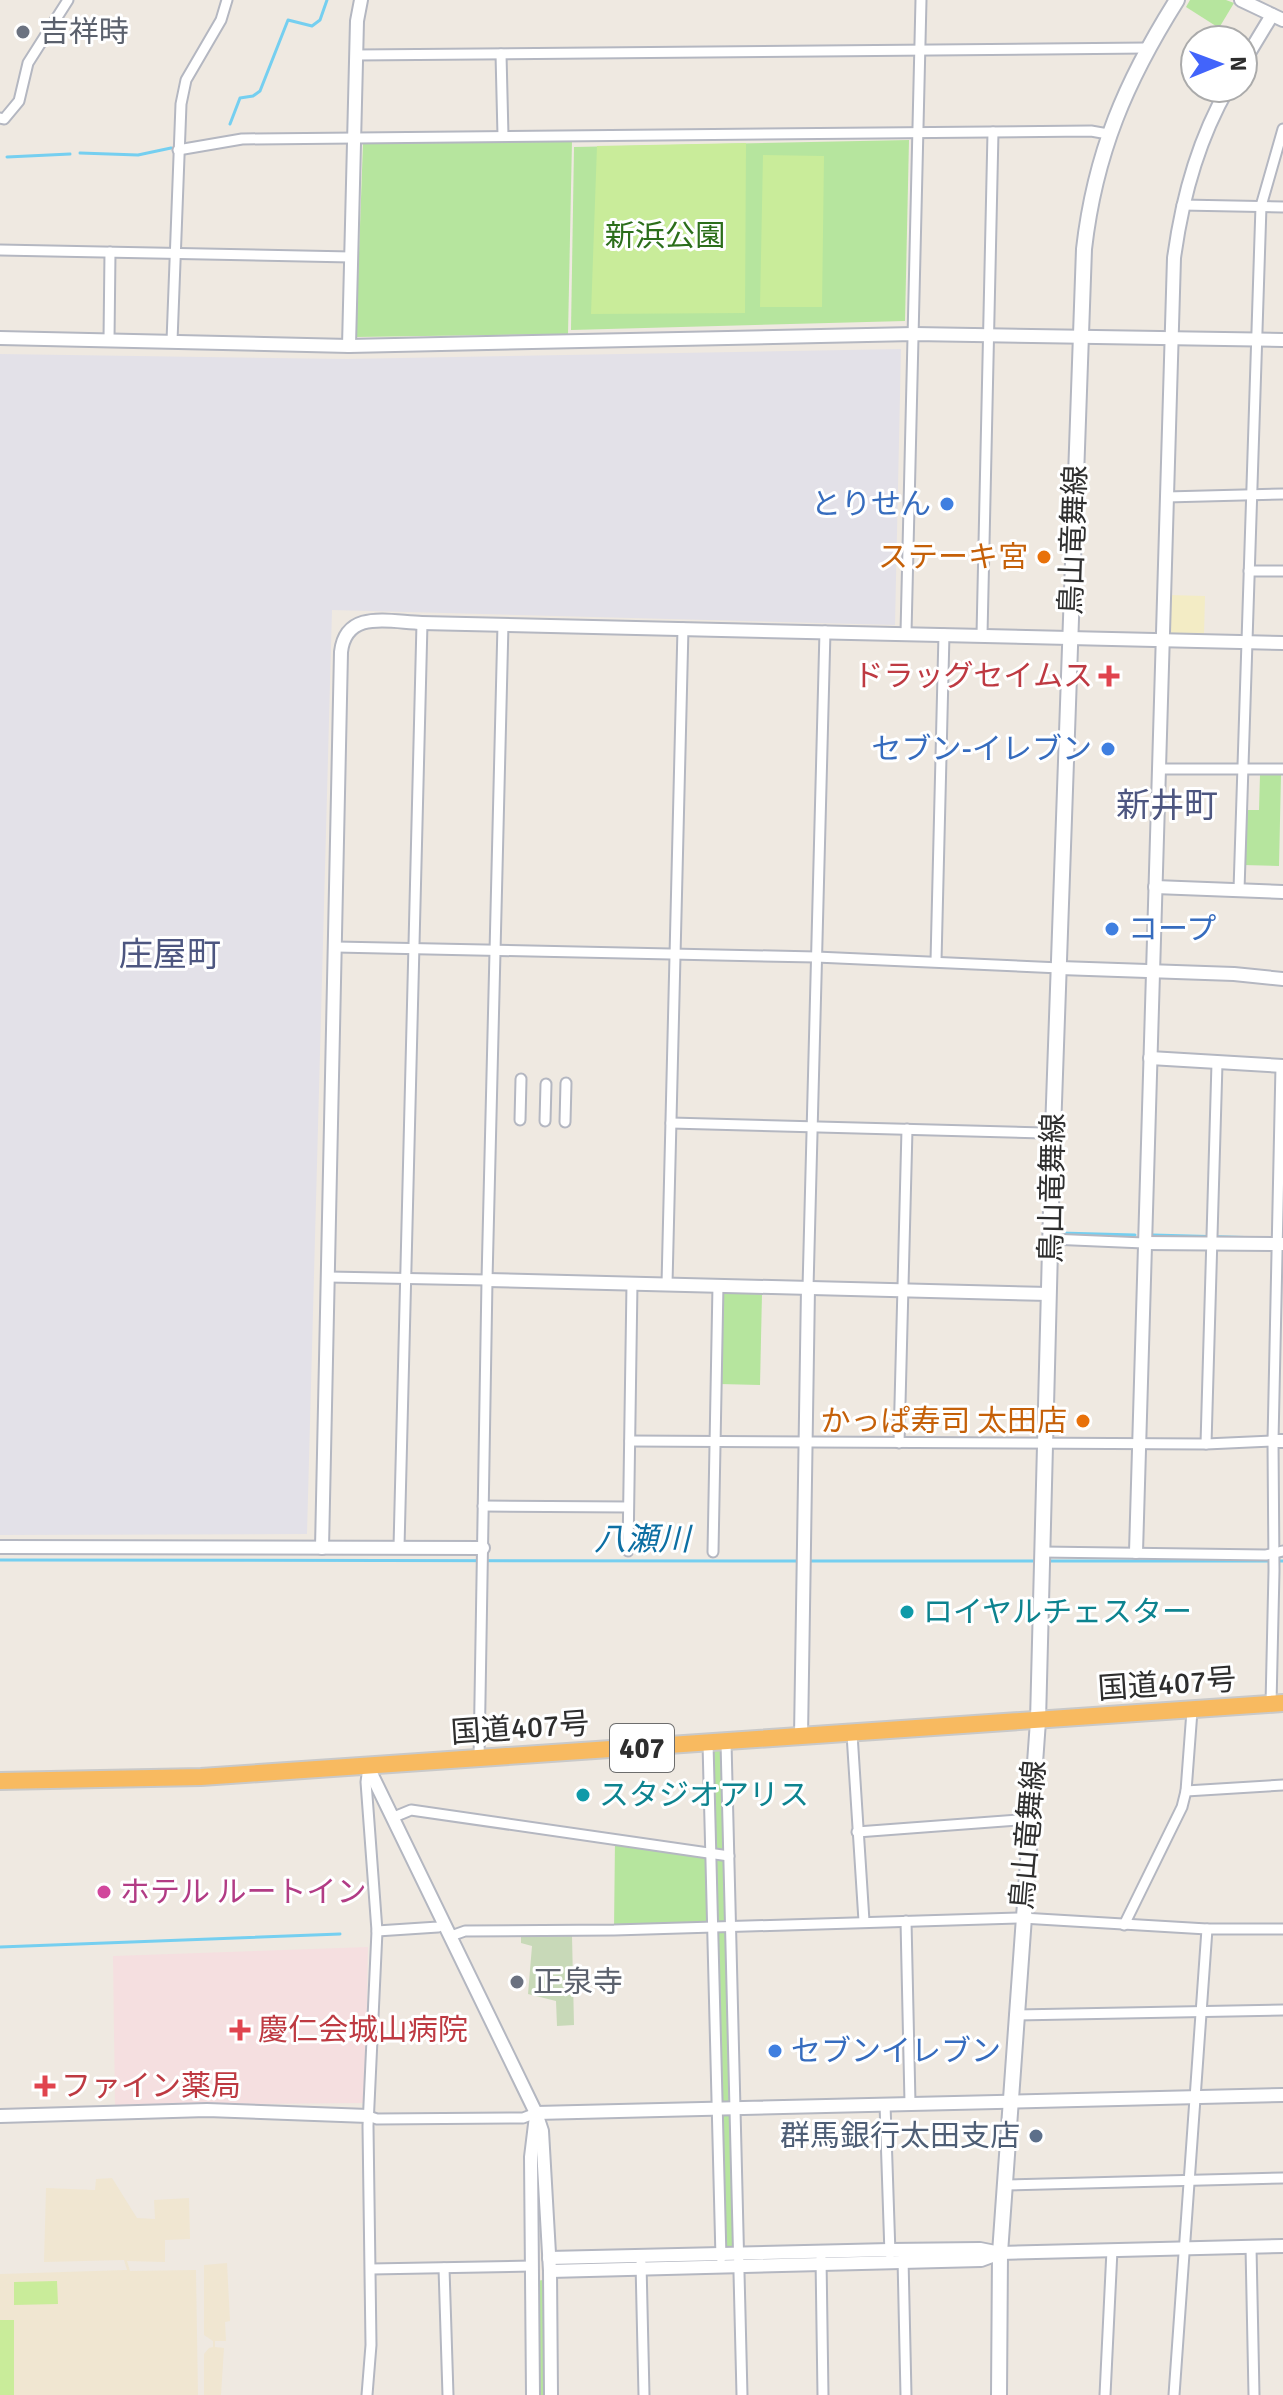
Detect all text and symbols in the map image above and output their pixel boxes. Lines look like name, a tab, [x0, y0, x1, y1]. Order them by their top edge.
place label: 吉祥時	[39, 14, 129, 51]
marker: 吉祥時	[14, 23, 32, 41]
north arrow	[1179, 24, 1259, 104]
text: N	[1225, 56, 1252, 72]
park label: 新浜公園	[605, 218, 725, 255]
street label: 鳥山竜舞線	[1052, 464, 1095, 616]
place label: とりせん	[811, 486, 931, 523]
marker: とりせん	[938, 495, 956, 513]
place label: ステーキ宮	[878, 539, 1028, 576]
marker: ステーキ宮	[1035, 548, 1053, 566]
place label: ドラッグセイムス	[854, 658, 1093, 695]
marker: ドラッグセイムス	[1100, 667, 1118, 685]
place label: セブン-イレブン	[872, 731, 1092, 768]
marker: セブン-イレブン	[1099, 740, 1117, 758]
district label: 新井町	[1116, 785, 1218, 827]
place label: コープ	[1128, 911, 1216, 948]
marker: コープ	[1103, 920, 1121, 938]
district label: 庄屋町	[119, 934, 221, 976]
street label: 鳥山竜舞線	[1033, 1113, 1072, 1263]
place label: かっぱ寿司 太田店	[820, 1403, 1067, 1440]
marker: かっぱ寿司 太田店	[1074, 1412, 1092, 1430]
water label: 八瀬川	[594, 1520, 693, 1559]
place label: ロイヤルチェスター	[923, 1594, 1192, 1631]
marker: ロイヤルチェスター	[898, 1603, 916, 1621]
street label: 国道407号	[1097, 1661, 1237, 1708]
street label: 国道407号	[450, 1705, 590, 1752]
road number: 407	[610, 1724, 674, 1772]
street label: 鳥山竜舞線	[1004, 1759, 1053, 1911]
place label: スタジオアリス	[599, 1777, 809, 1814]
marker: スタジオアリス	[574, 1786, 592, 1804]
place label: ホテル ルートイン	[120, 1874, 367, 1911]
marker: ホテル ルートイン	[95, 1883, 113, 1901]
place label: 正泉寺	[533, 1964, 623, 2001]
marker: 正泉寺	[508, 1973, 526, 1991]
place label: 慶仁会城山病院	[258, 2012, 468, 2049]
marker: 慶仁会城山病院	[229, 2019, 251, 2041]
place label: セブンイレブン	[791, 2033, 1001, 2070]
marker: セブンイレブン	[766, 2042, 784, 2060]
place label: ファイン薬局	[61, 2068, 241, 2105]
marker: ファイン薬局	[36, 2077, 54, 2095]
place label: 群馬銀行太田支店	[780, 2118, 1020, 2155]
marker: 群馬銀行太田支店	[1027, 2127, 1045, 2145]

